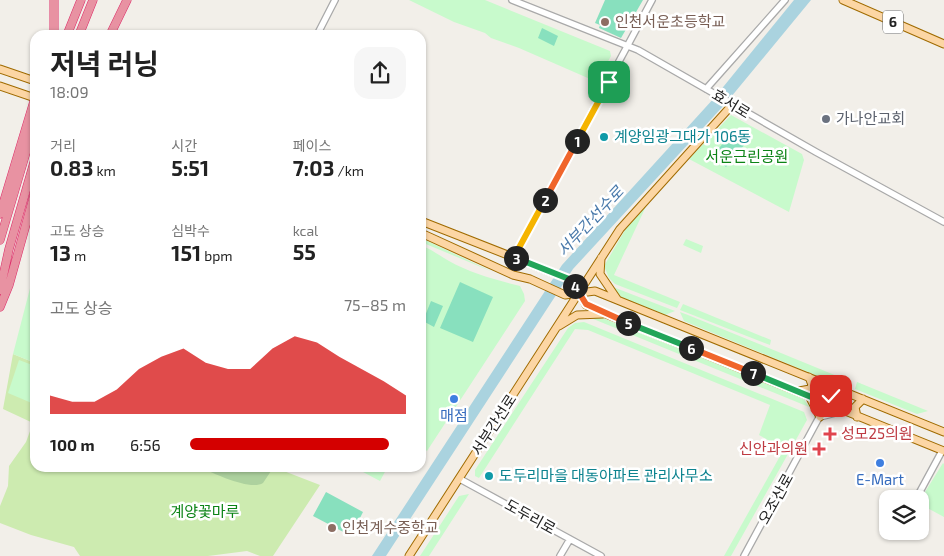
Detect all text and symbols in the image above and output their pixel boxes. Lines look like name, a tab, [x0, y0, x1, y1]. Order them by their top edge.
road number: 6	[883, 11, 903, 34]
place label: 인천서운초등학교	[615, 12, 725, 30]
marker: 인천서운초등학교	[599, 16, 611, 28]
text: 저녁 러닝	[50, 46, 159, 80]
button: share	[354, 47, 406, 99]
pin	[588, 61, 630, 103]
icon: arrive	[595, 68, 623, 96]
text: 18:09	[50, 82, 89, 101]
street label: 효서로	[709, 85, 754, 122]
place label: 가나안교회	[836, 109, 905, 127]
marker: 가나안교회	[820, 113, 832, 125]
place label: 계양임광그대가 106동	[614, 127, 751, 145]
pin: 1	[564, 128, 590, 154]
marker: 계양임광그대가 106동	[598, 131, 610, 143]
text: 1	[574, 133, 581, 150]
text: 거리	[50, 137, 76, 154]
text: 시간	[171, 137, 197, 154]
text: 페이스	[293, 137, 331, 154]
park label: 서운근린공원	[706, 147, 788, 165]
text: 0.83	[50, 155, 93, 180]
text: 5:51	[171, 155, 209, 180]
text: 7:03	[293, 155, 334, 180]
text: km	[93, 162, 116, 179]
text: /km	[334, 162, 364, 179]
water label: 서부간선수로	[553, 181, 628, 259]
pin: 2	[532, 188, 558, 212]
text: 2	[541, 192, 550, 209]
text: 고도 상승	[50, 222, 105, 239]
text: 심박수	[171, 222, 210, 239]
text: kcal	[293, 222, 318, 239]
text: 55	[293, 239, 316, 264]
text: 13	[50, 240, 71, 265]
text: 151	[171, 240, 201, 265]
pin: 3	[504, 246, 528, 270]
text: m	[71, 247, 86, 264]
text: bpm	[201, 247, 233, 264]
text: 3	[513, 250, 520, 267]
pin: 4	[562, 274, 588, 298]
text: 4	[571, 278, 580, 295]
text: 75–85 m	[344, 295, 406, 314]
text: 고도 상승	[50, 298, 112, 317]
pin: 5	[616, 310, 640, 336]
text: 5	[625, 315, 632, 332]
pin: 6	[678, 336, 704, 360]
text: 6	[687, 340, 696, 357]
pin: 7	[740, 360, 766, 386]
text: 7	[750, 365, 757, 382]
pin	[810, 375, 852, 417]
icon: check	[817, 382, 845, 410]
street label: 서부간선로	[467, 391, 520, 458]
marker: 매점	[448, 393, 460, 405]
place label: 매점	[440, 406, 468, 424]
place label: 성모25의원	[841, 424, 913, 442]
marker: 성모25의원	[823, 427, 837, 441]
text: 100 m	[50, 435, 95, 454]
text: 6:56	[130, 435, 161, 454]
place label: 신안과의원	[739, 439, 808, 457]
marker: 신안과의원	[812, 442, 826, 456]
marker: E-Mart	[874, 457, 886, 469]
place label: 도두리마을 대동아파트 관리사무소	[499, 466, 713, 484]
marker: 도두리마을 대동아파트 관리사무소	[483, 470, 495, 482]
street label: 오조산로	[754, 470, 796, 527]
place label: E-Mart	[856, 470, 904, 488]
map controls	[879, 490, 929, 540]
button: layers	[879, 490, 929, 540]
street label: 도두리로	[502, 495, 559, 537]
park label: 계양꽃마루	[170, 502, 240, 520]
place label: 인천계수중학교	[342, 518, 439, 536]
marker: 인천계수중학교	[326, 522, 338, 534]

